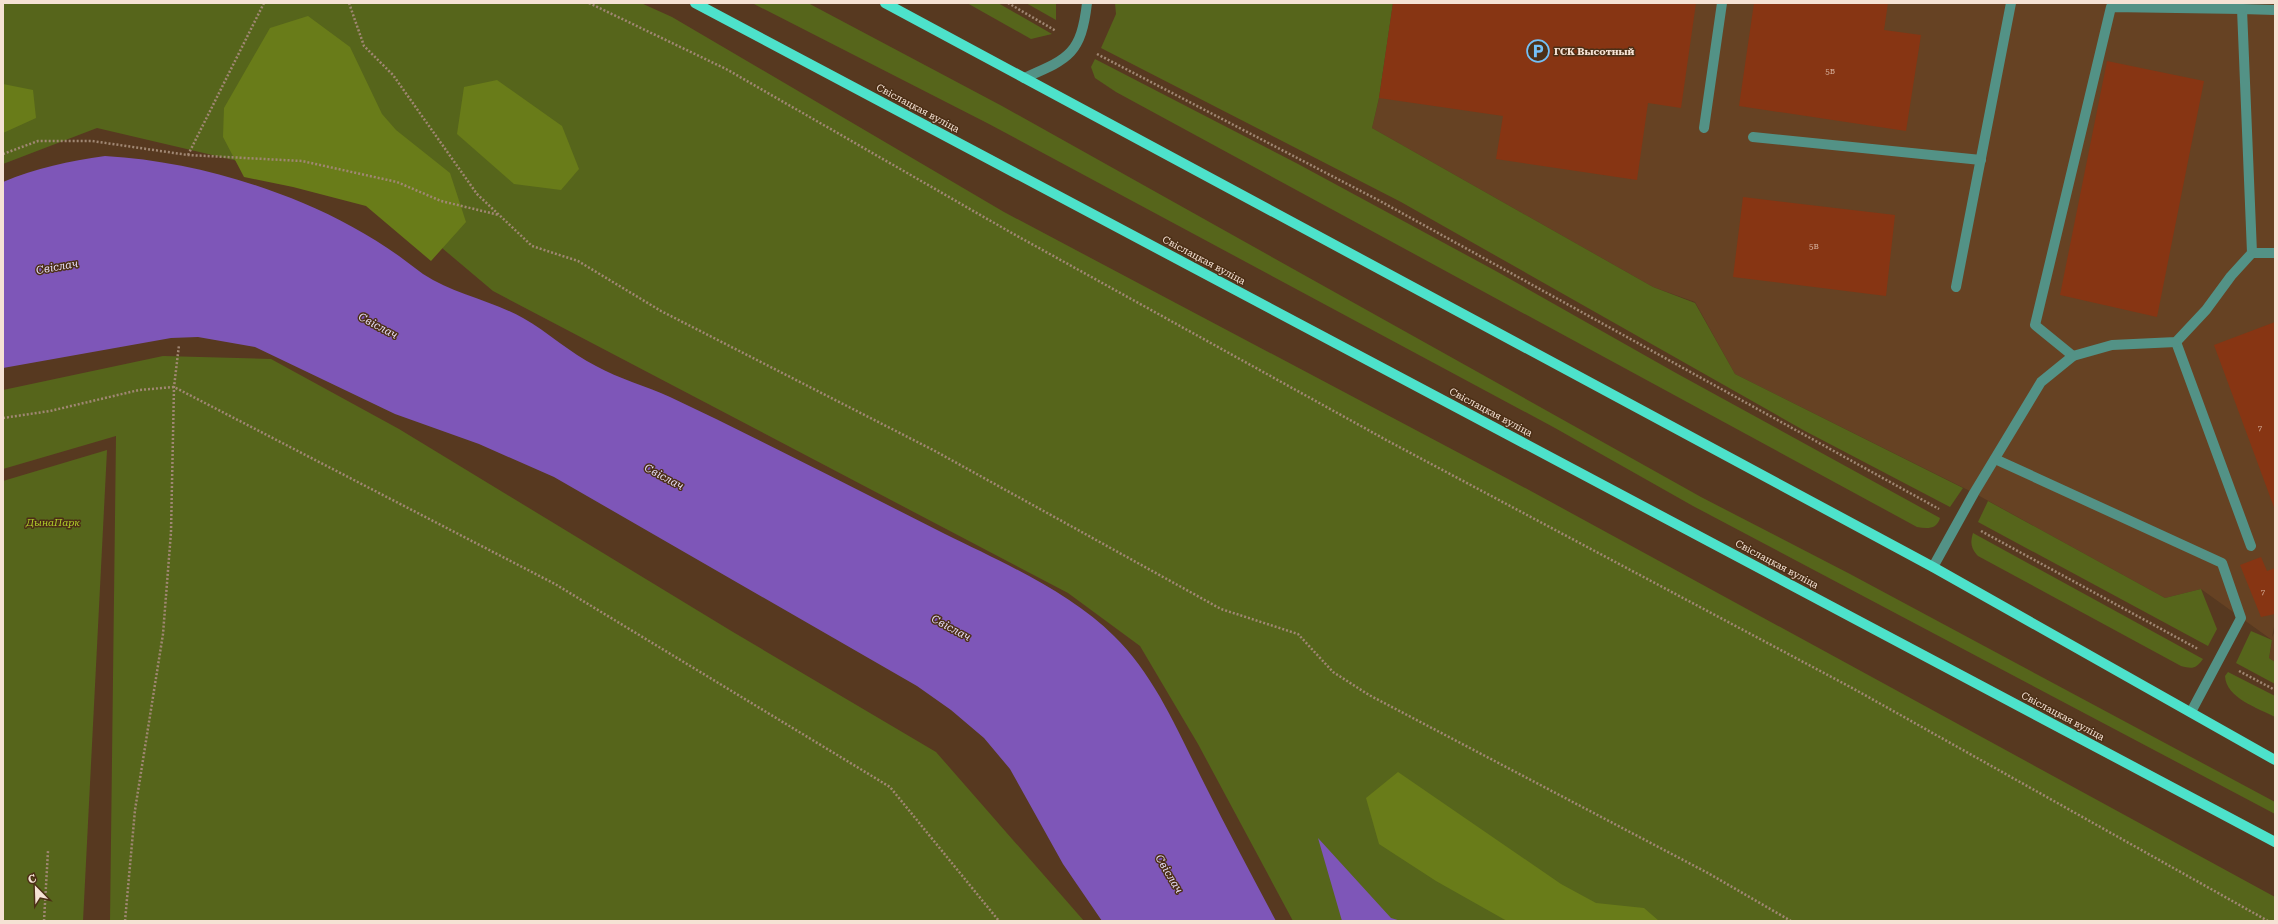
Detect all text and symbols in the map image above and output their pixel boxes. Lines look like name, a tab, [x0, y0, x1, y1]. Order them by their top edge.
parking icon: ГСК Высотный	[1525, 38, 1551, 64]
place label: ГСК Высотный	[1554, 46, 1634, 57]
house number: 5Б	[1825, 67, 1835, 76]
street label: Свіслацкая вуліца	[875, 81, 962, 135]
street label: Свіслацкая вуліца	[1161, 233, 1248, 287]
house number: 5В	[1809, 242, 1819, 251]
water label: Свіслач	[35, 257, 80, 277]
water label: Свіслач	[356, 310, 400, 342]
street label: Свіслацкая вуліца	[1448, 385, 1535, 439]
house number: 7	[2258, 424, 2263, 433]
water label: Свіслач	[642, 461, 686, 493]
park label: ДынаПарк	[25, 517, 80, 528]
street label: Свіслацкая вуліца	[1734, 537, 1821, 591]
house number: 7	[2261, 588, 2266, 597]
water label: Свіслач	[929, 612, 973, 644]
street label: Свіслацкая вуліца	[2020, 689, 2107, 743]
water label: Свіслач	[1152, 852, 1186, 896]
north arrow	[16, 868, 56, 908]
text: С	[26, 872, 39, 887]

